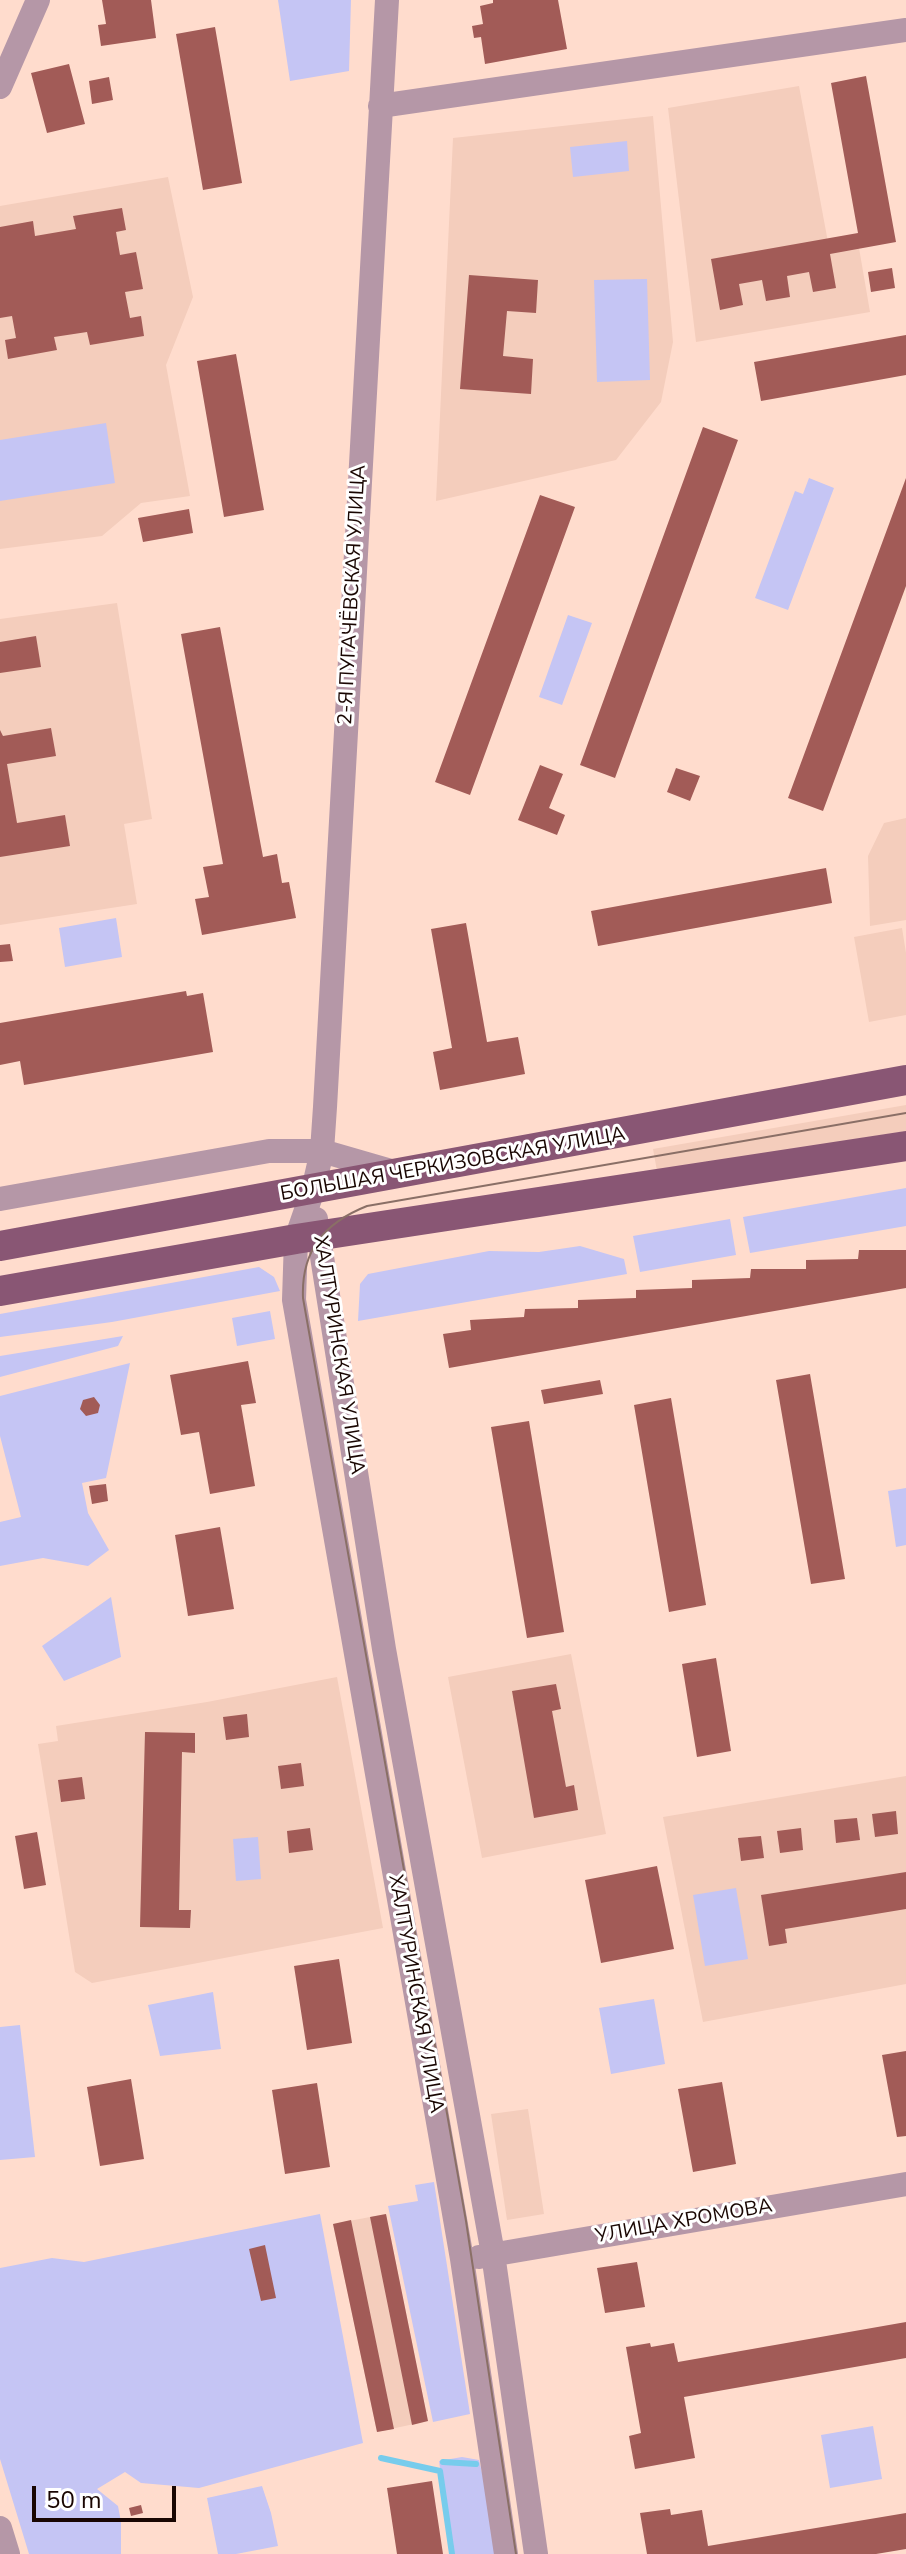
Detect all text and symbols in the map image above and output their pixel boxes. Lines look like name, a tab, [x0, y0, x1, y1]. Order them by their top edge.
street label: 2-Я ПУГАЧЁВСКАЯ УЛИЦА	[334, 464, 372, 726]
street label: БОЛЬШАЯ ЧЕРКИЗОВСКАЯ УЛИЦА	[279, 1123, 627, 1207]
street label: ХАЛТУРИНСКАЯ УЛИЦА	[307, 1234, 369, 1476]
street label: ХАЛТУРИНСКАЯ УЛИЦА	[382, 1873, 448, 2115]
street label: УЛИЦА ХРОМОВА	[594, 2195, 774, 2249]
scale bar	[36, 2470, 180, 2520]
text: 50 m	[46, 2484, 102, 2516]

